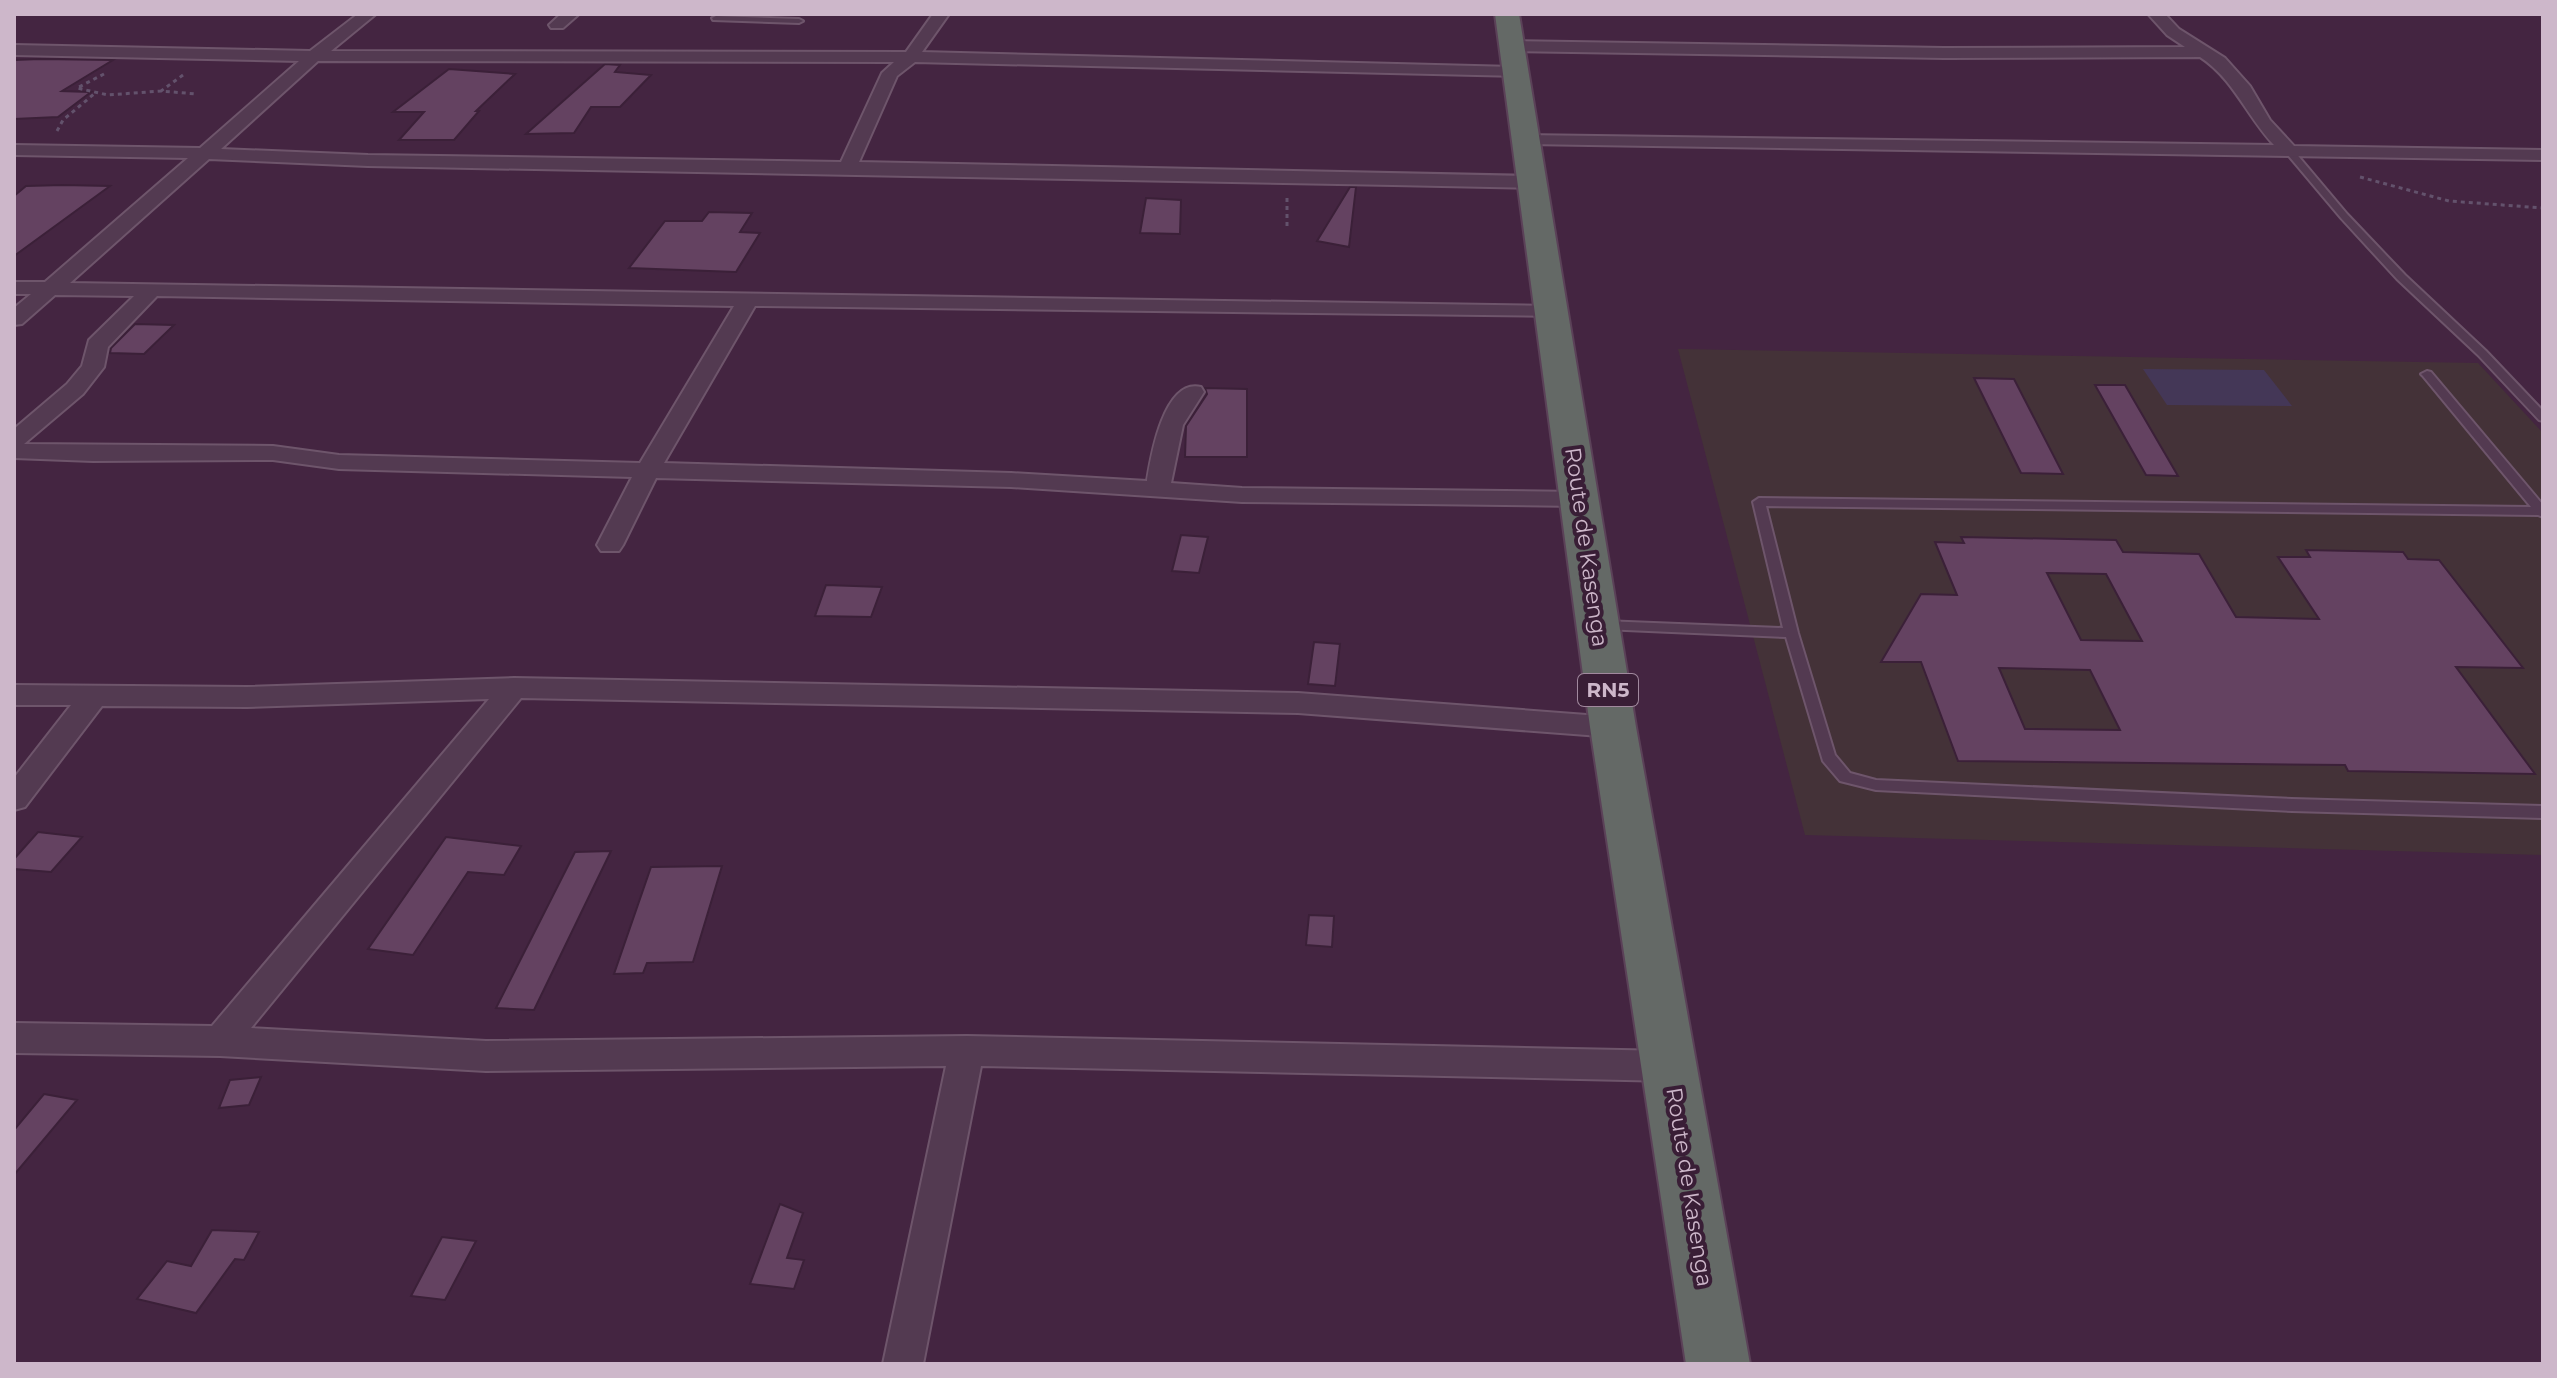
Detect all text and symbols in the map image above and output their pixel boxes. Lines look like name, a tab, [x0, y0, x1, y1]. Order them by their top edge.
street label: Route de Kasenga	[1559, 446, 1614, 649]
road number: RN5	[1578, 674, 1638, 706]
street label: Route de Kasenga	[1660, 1086, 1719, 1289]

